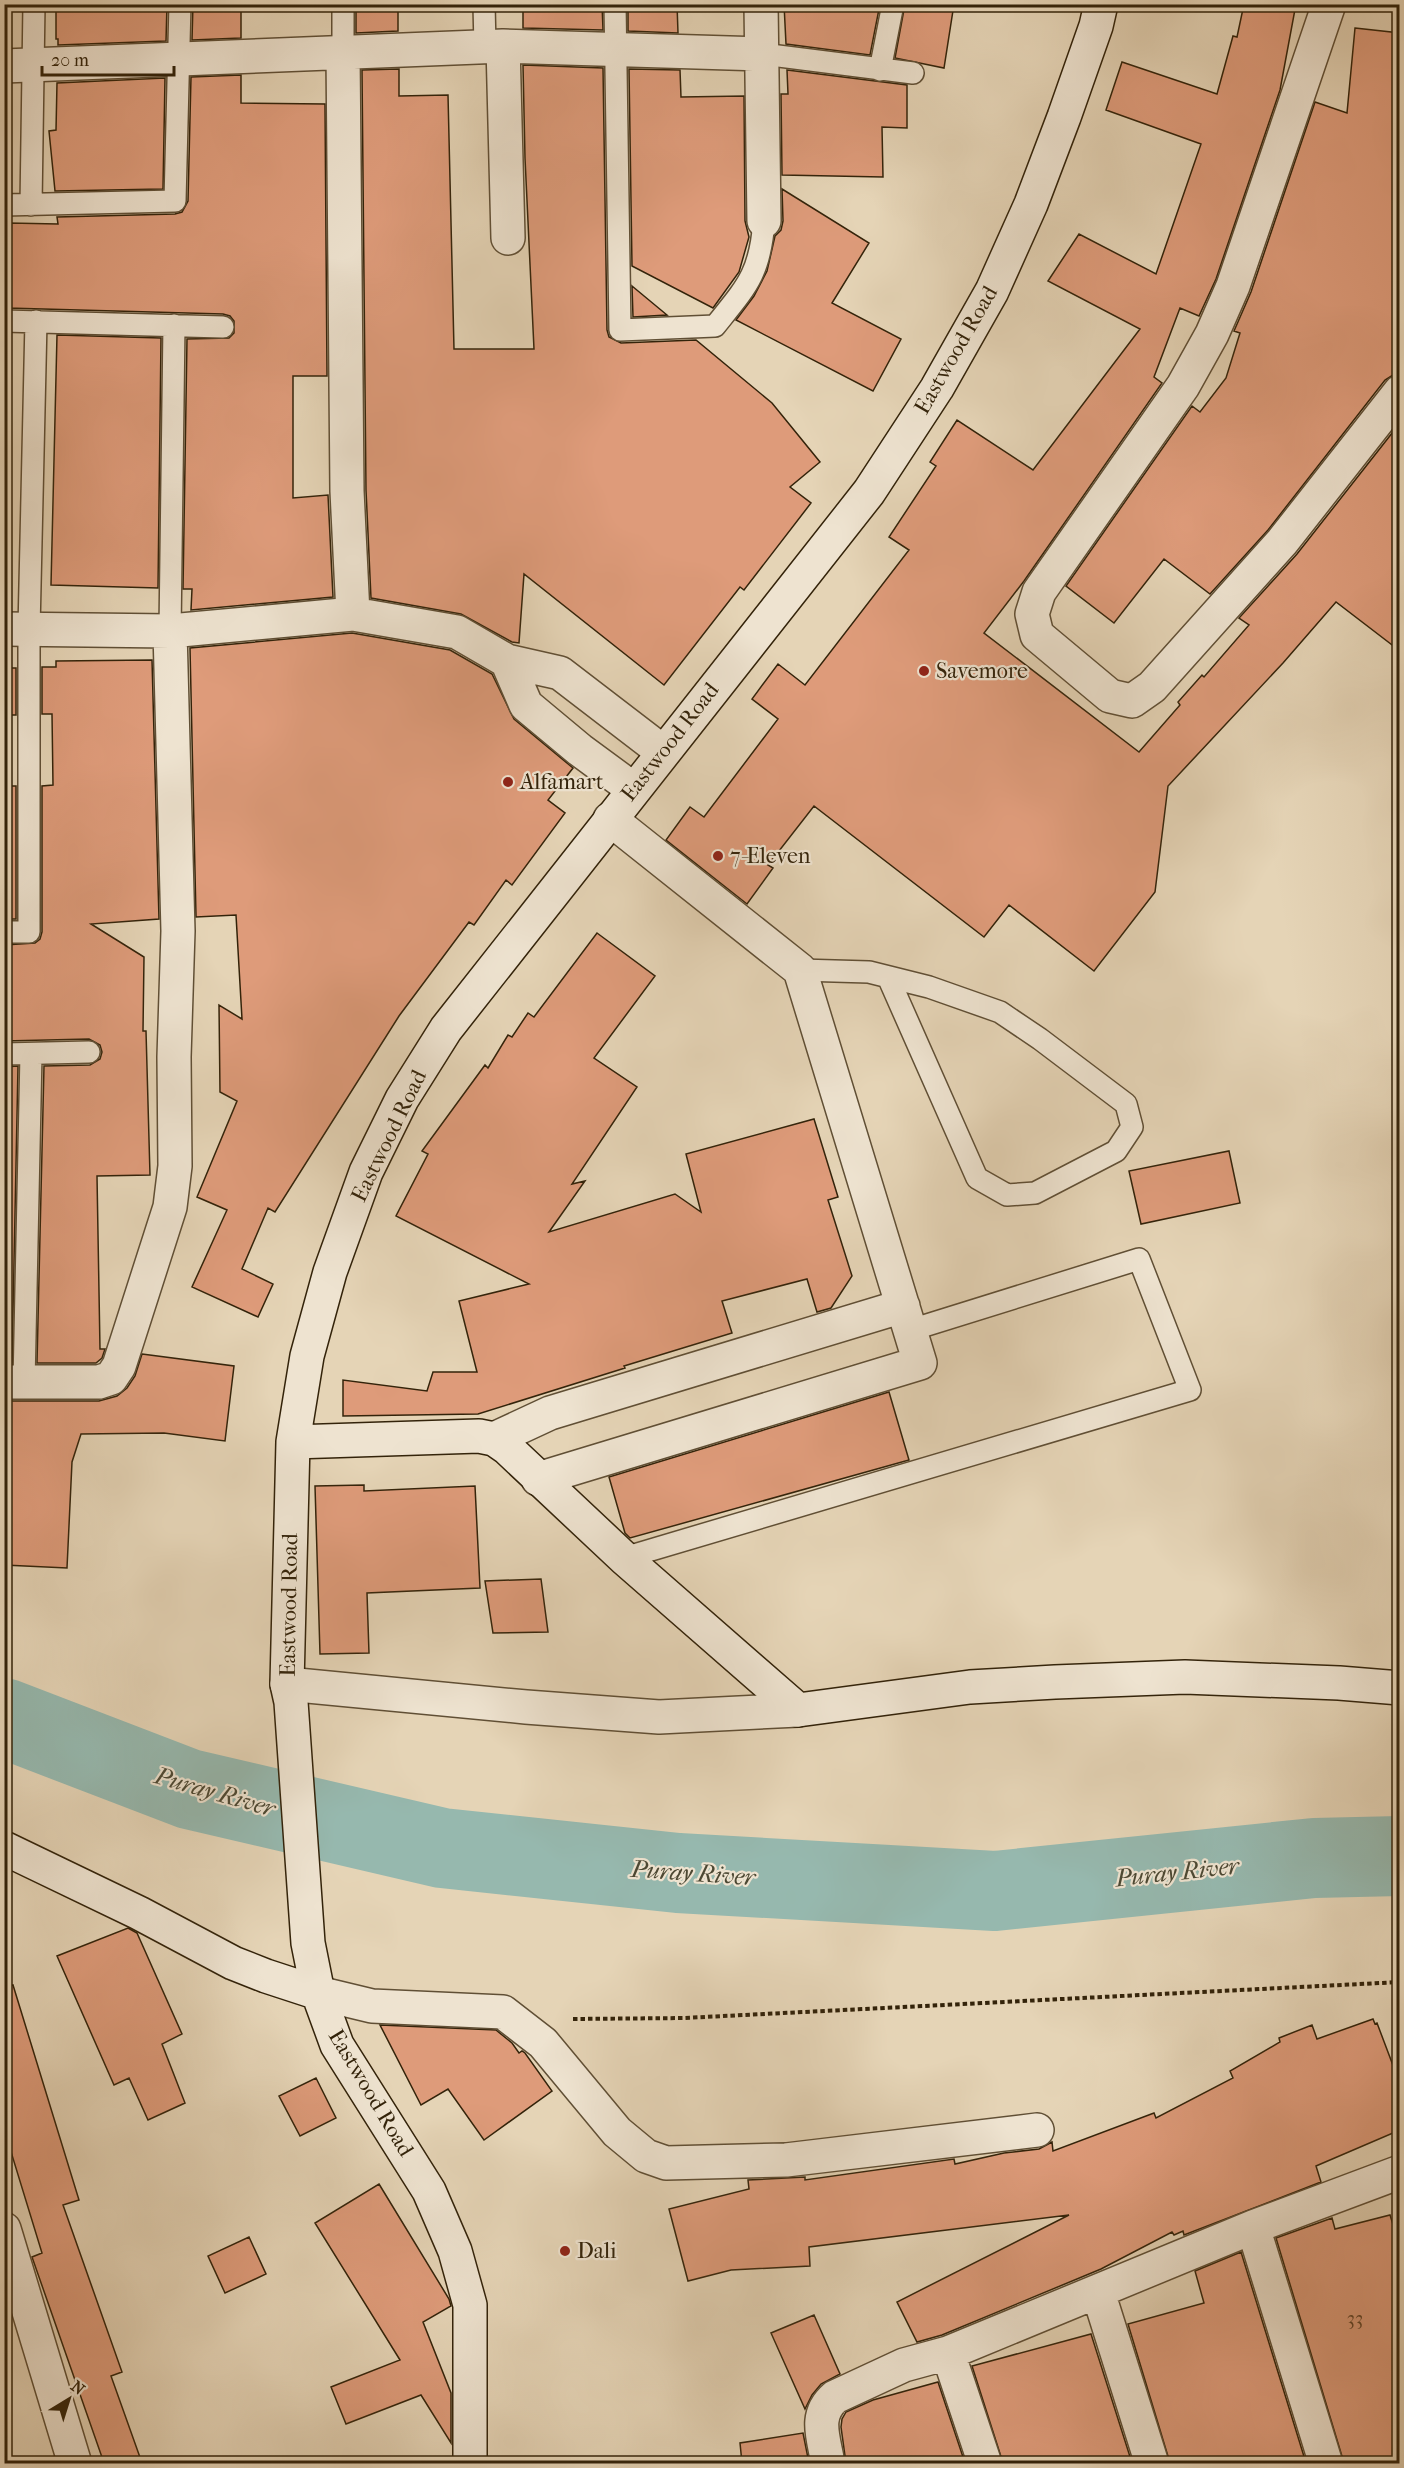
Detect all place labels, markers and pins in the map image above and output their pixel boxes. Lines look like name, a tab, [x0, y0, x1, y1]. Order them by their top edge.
place label: Savemore	[936, 658, 1028, 684]
marker: Savemore	[917, 664, 931, 678]
place label: Alfamart	[519, 769, 604, 795]
marker: Alfamart	[501, 775, 515, 789]
place label: 7-Eleven	[730, 843, 811, 869]
marker: 7-Eleven	[711, 849, 725, 863]
place label: Dali	[577, 2238, 617, 2264]
marker: Dali	[558, 2244, 572, 2258]

